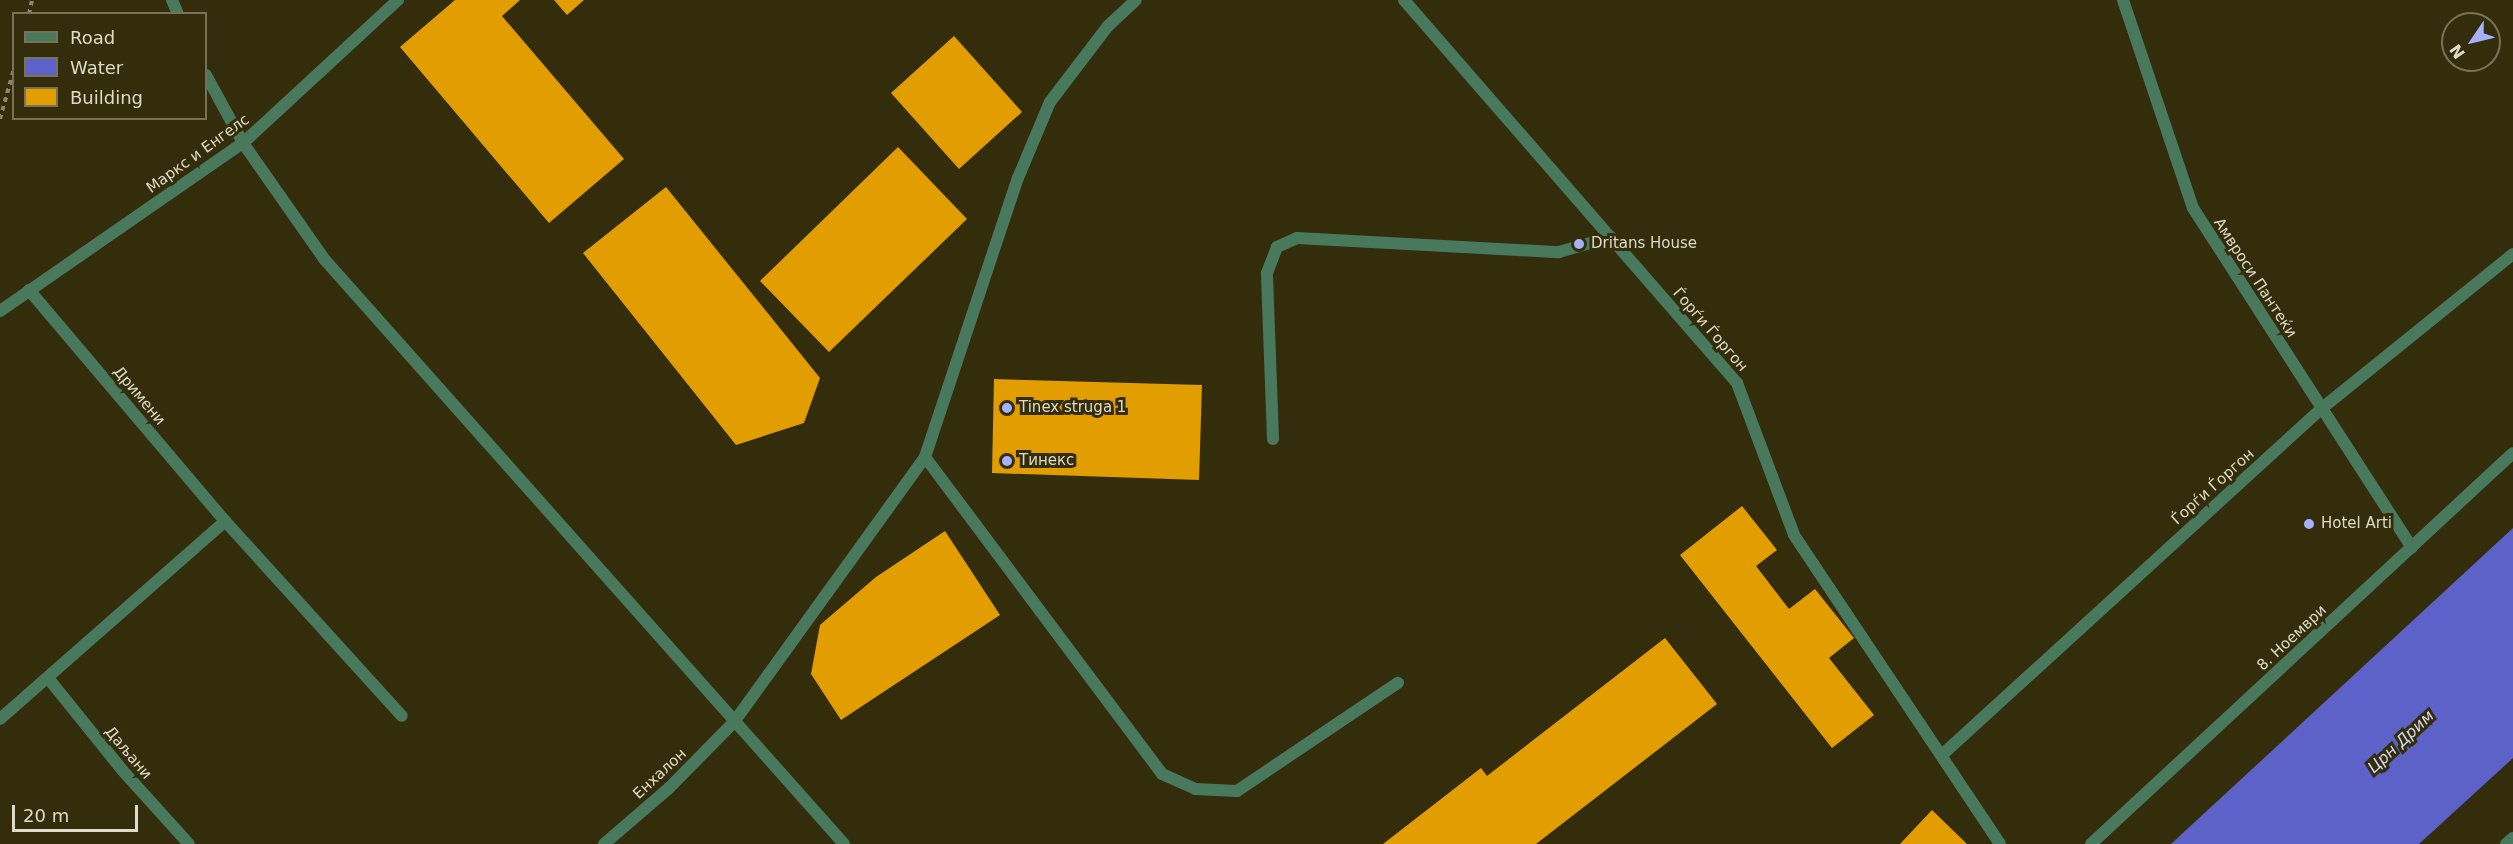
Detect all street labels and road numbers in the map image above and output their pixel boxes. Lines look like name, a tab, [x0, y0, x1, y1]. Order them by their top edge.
street label: Маркс и Енгелс	[143, 111, 253, 197]
street label: Амвроси Пантеќи	[2210, 215, 2300, 341]
street label: Ѓорѓи Ѓоргон	[1669, 284, 1751, 376]
street label: Дримени	[109, 363, 169, 429]
street label: Ѓорѓи Ѓоргон	[2168, 445, 2258, 529]
street label: 8. Ноември	[2254, 601, 2330, 675]
street label: Даљани	[101, 723, 155, 783]
street label: Енхалон	[630, 745, 690, 803]

